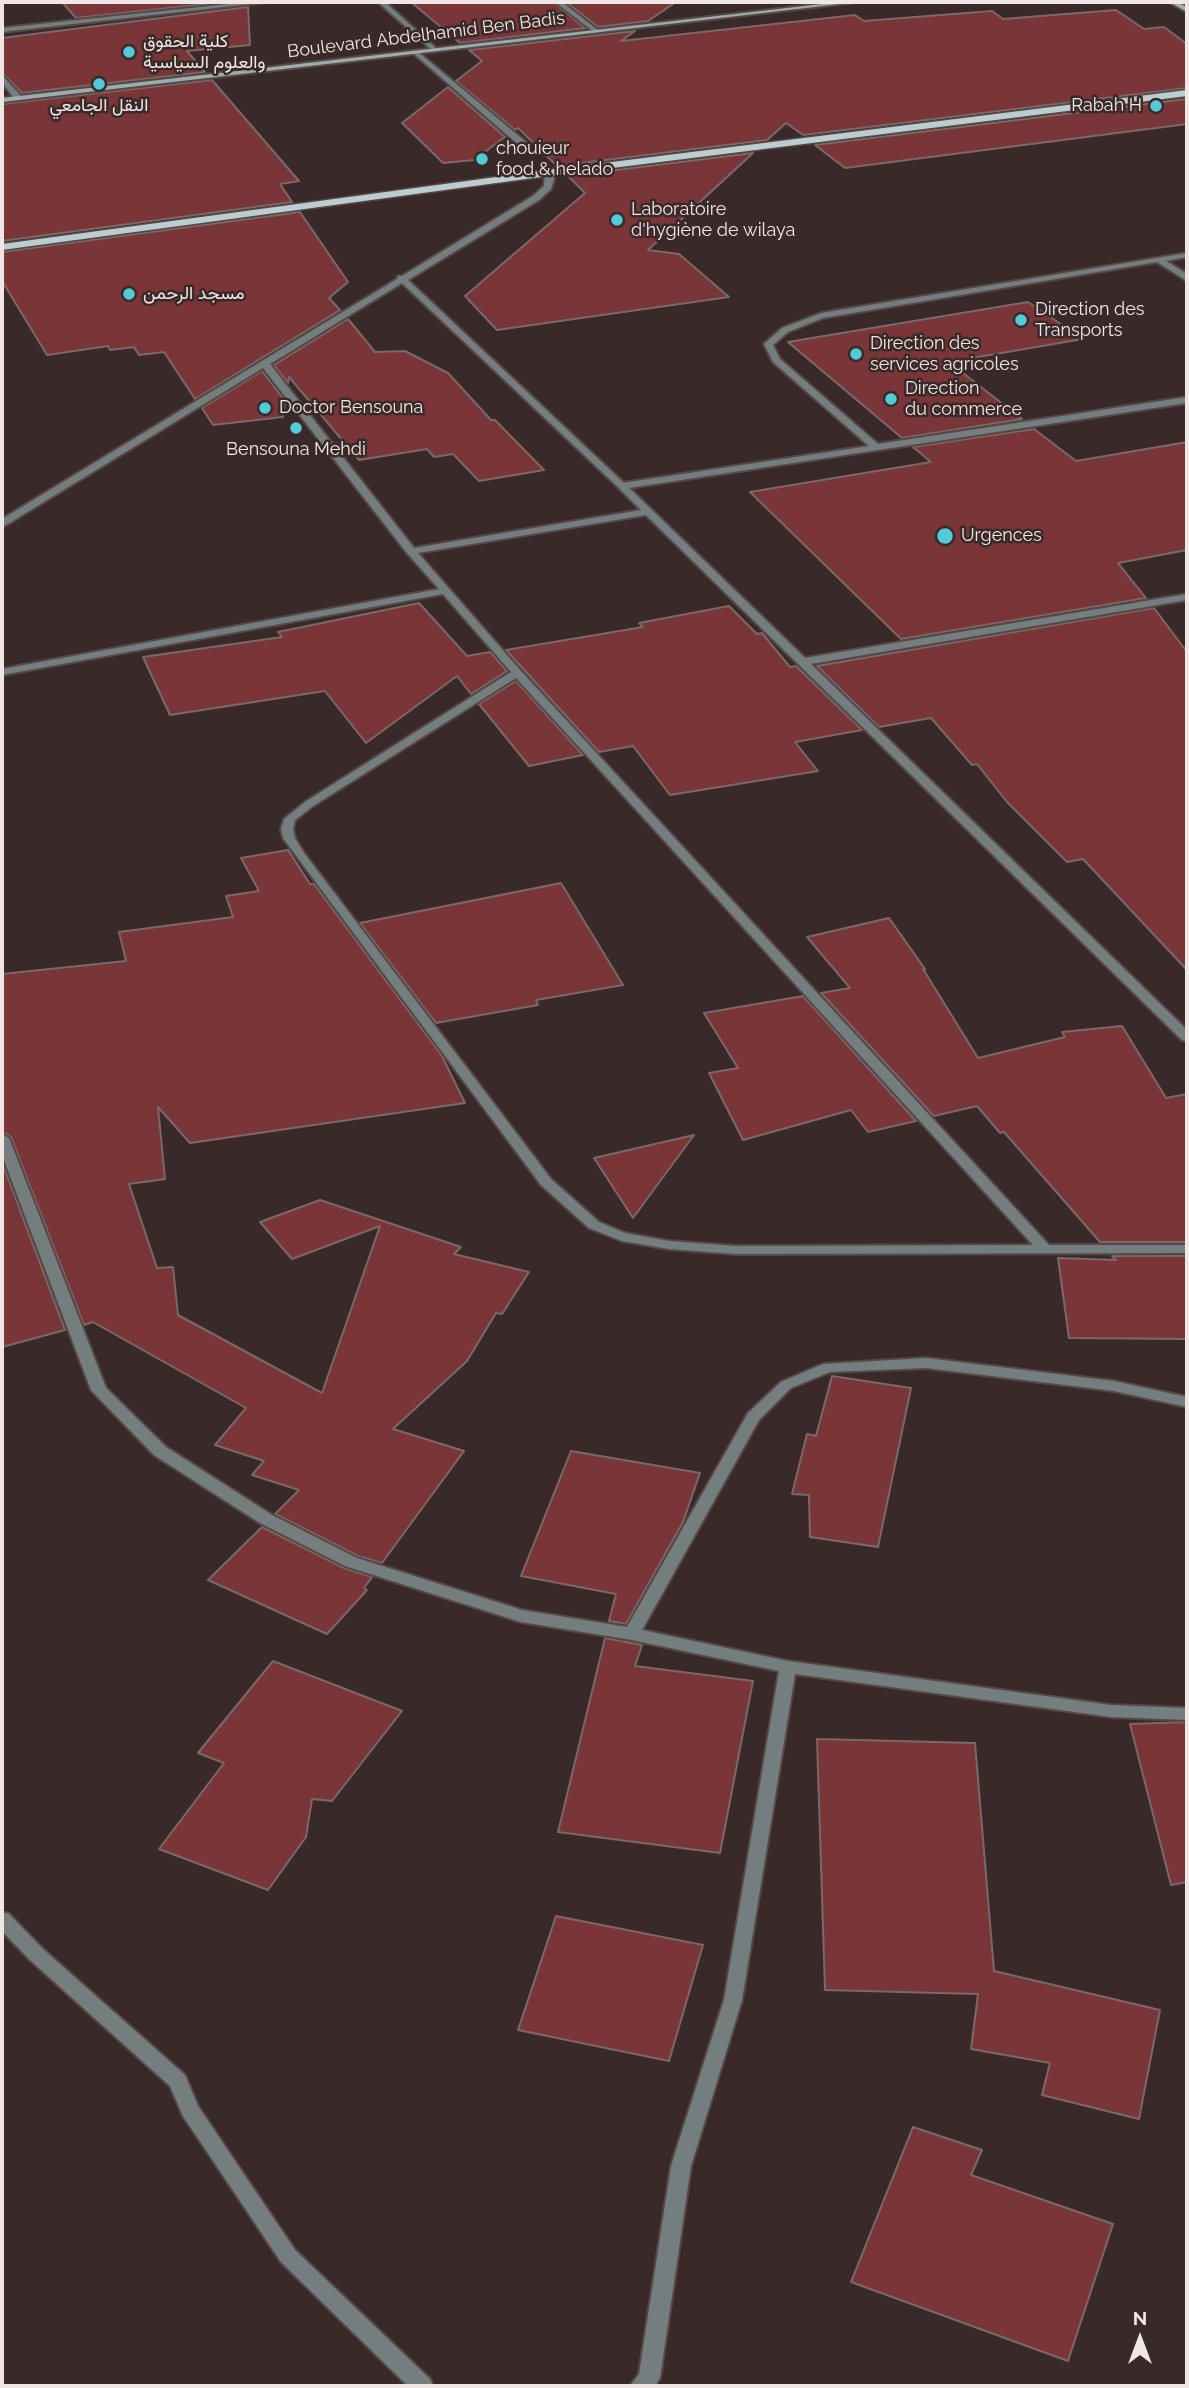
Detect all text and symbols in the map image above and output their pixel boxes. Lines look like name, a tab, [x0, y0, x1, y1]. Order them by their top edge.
street label: Boulevard Abdelhamid Ben Badis	[286, 7, 566, 63]
place label: كلية الحقوق والعلوم السياسية	[143, 31, 266, 74]
marker: كلية الحقوق والعلوم السياسية	[121, 44, 137, 60]
marker: النقل الجامعي	[91, 76, 107, 92]
place label: النقل الجامعي	[50, 95, 148, 117]
place label: Rabah H	[1071, 95, 1142, 117]
marker: Rabah H	[1148, 98, 1164, 114]
place label: chouieur food & helado	[496, 138, 613, 180]
marker: chouieur food & helado	[474, 151, 490, 167]
place label: Laboratoire d'hygiène de wilaya	[631, 199, 795, 242]
marker: Laboratoire d'hygiène de wilaya	[609, 212, 625, 228]
place label: مسجد الرحمن	[143, 283, 244, 305]
marker: مسجد الرحمن	[121, 286, 137, 302]
place label: Direction des Transports	[1035, 299, 1144, 342]
marker: Direction des Transports	[1013, 312, 1029, 328]
place label: Direction des services agricoles	[870, 333, 1019, 376]
marker: Direction des services agricoles	[848, 346, 864, 362]
place label: Direction du commerce	[905, 378, 1022, 420]
marker: Direction du commerce	[883, 391, 899, 407]
place label: Doctor Bensouna	[279, 397, 423, 419]
marker: Doctor Bensouna	[257, 400, 273, 416]
marker: Bensouna Mehdi	[288, 420, 304, 436]
place label: Bensouna Mehdi	[226, 439, 366, 461]
place label: Urgences	[961, 525, 1042, 547]
marker: Urgences	[935, 526, 955, 546]
north arrow	[1105, 2304, 1175, 2374]
text: N	[1133, 2307, 1147, 2329]

